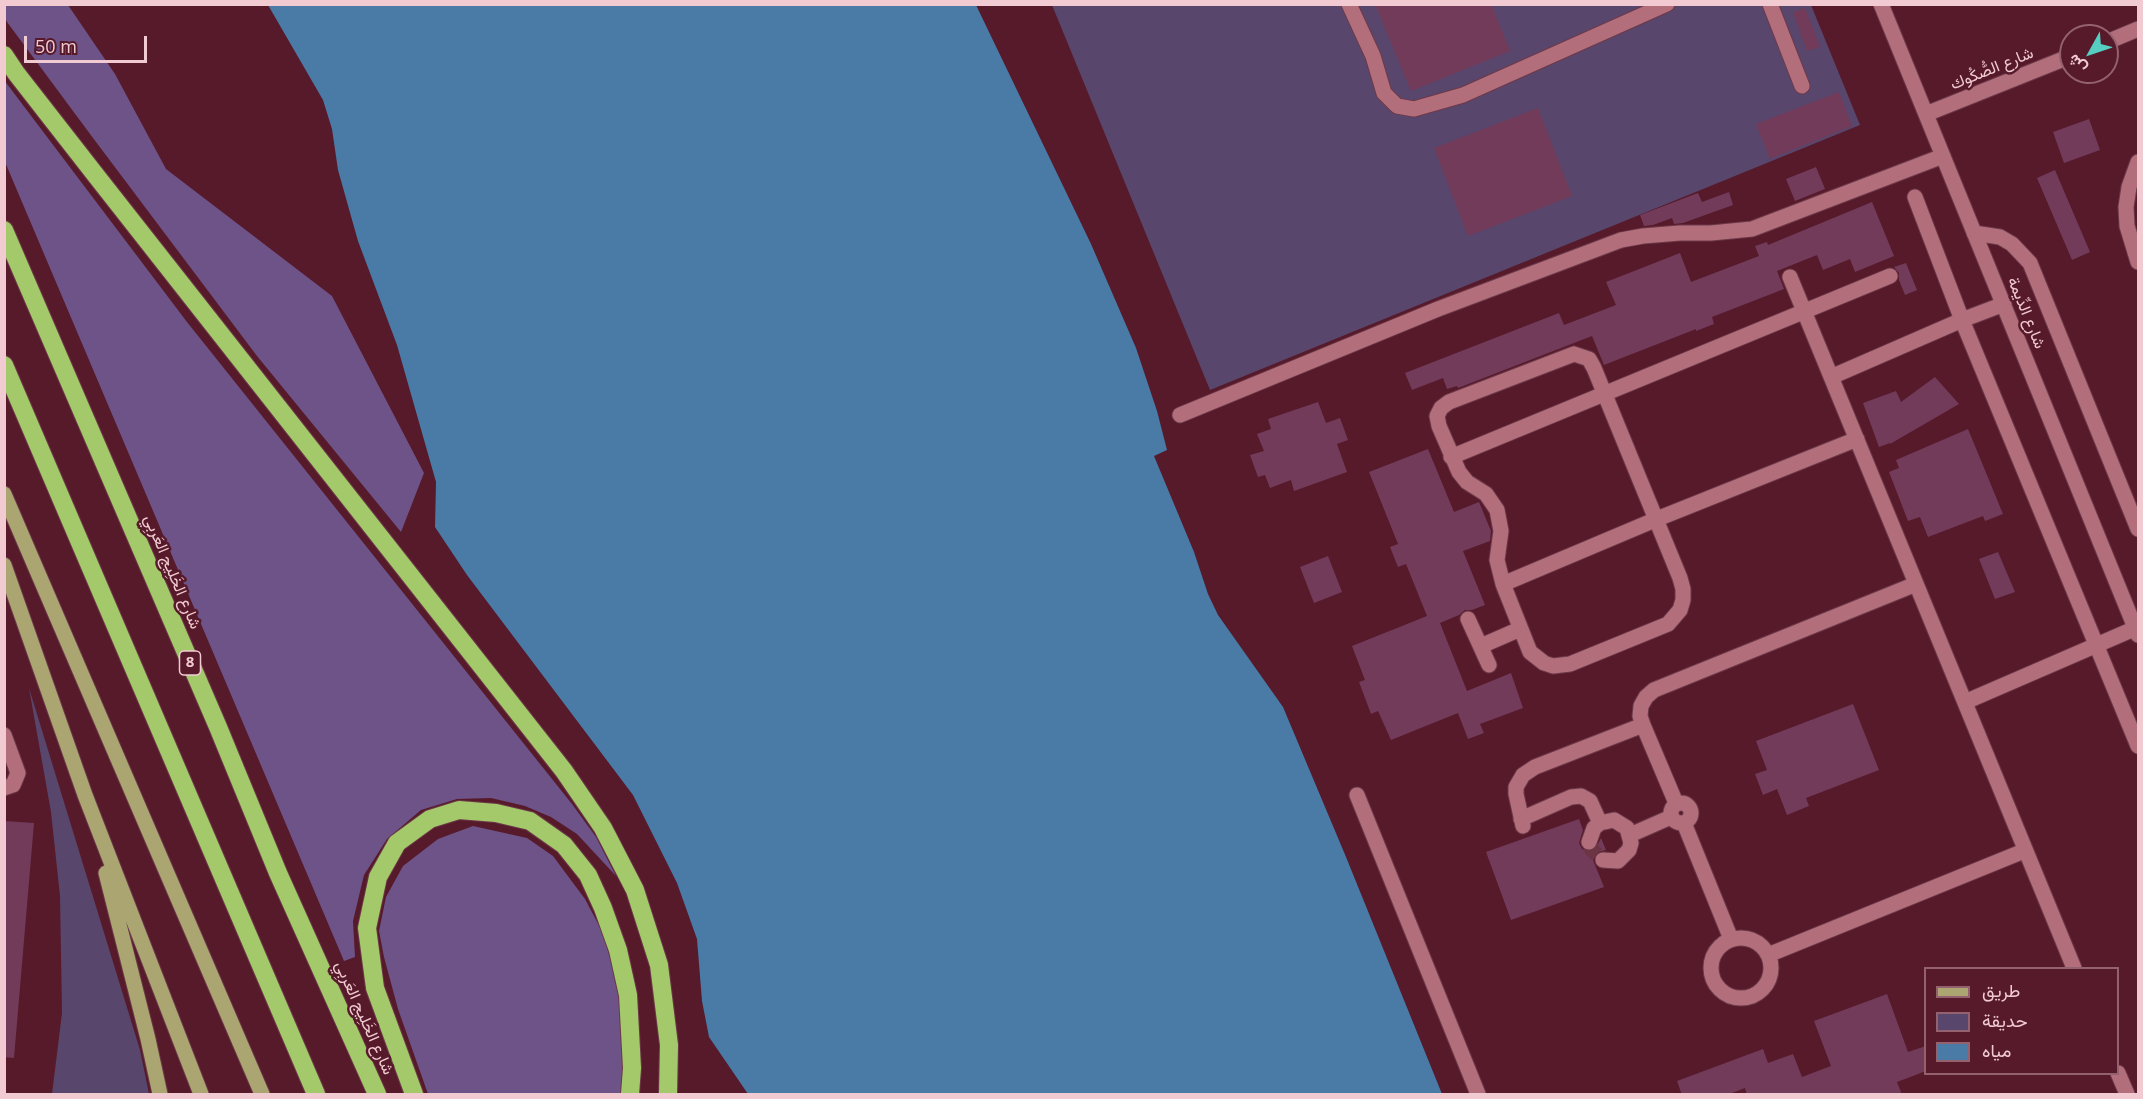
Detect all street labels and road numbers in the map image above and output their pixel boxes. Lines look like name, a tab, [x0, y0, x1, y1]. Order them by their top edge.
street label: شارع الصُّكُوك	[1948, 44, 2036, 94]
street label: شارع الدِّيمة	[2003, 274, 2049, 352]
street label: شارع الخَلِيج العَربِي	[139, 512, 205, 632]
road number: 8	[180, 651, 201, 675]
street label: شارع الخَلِيج العَربِي	[330, 958, 398, 1078]

